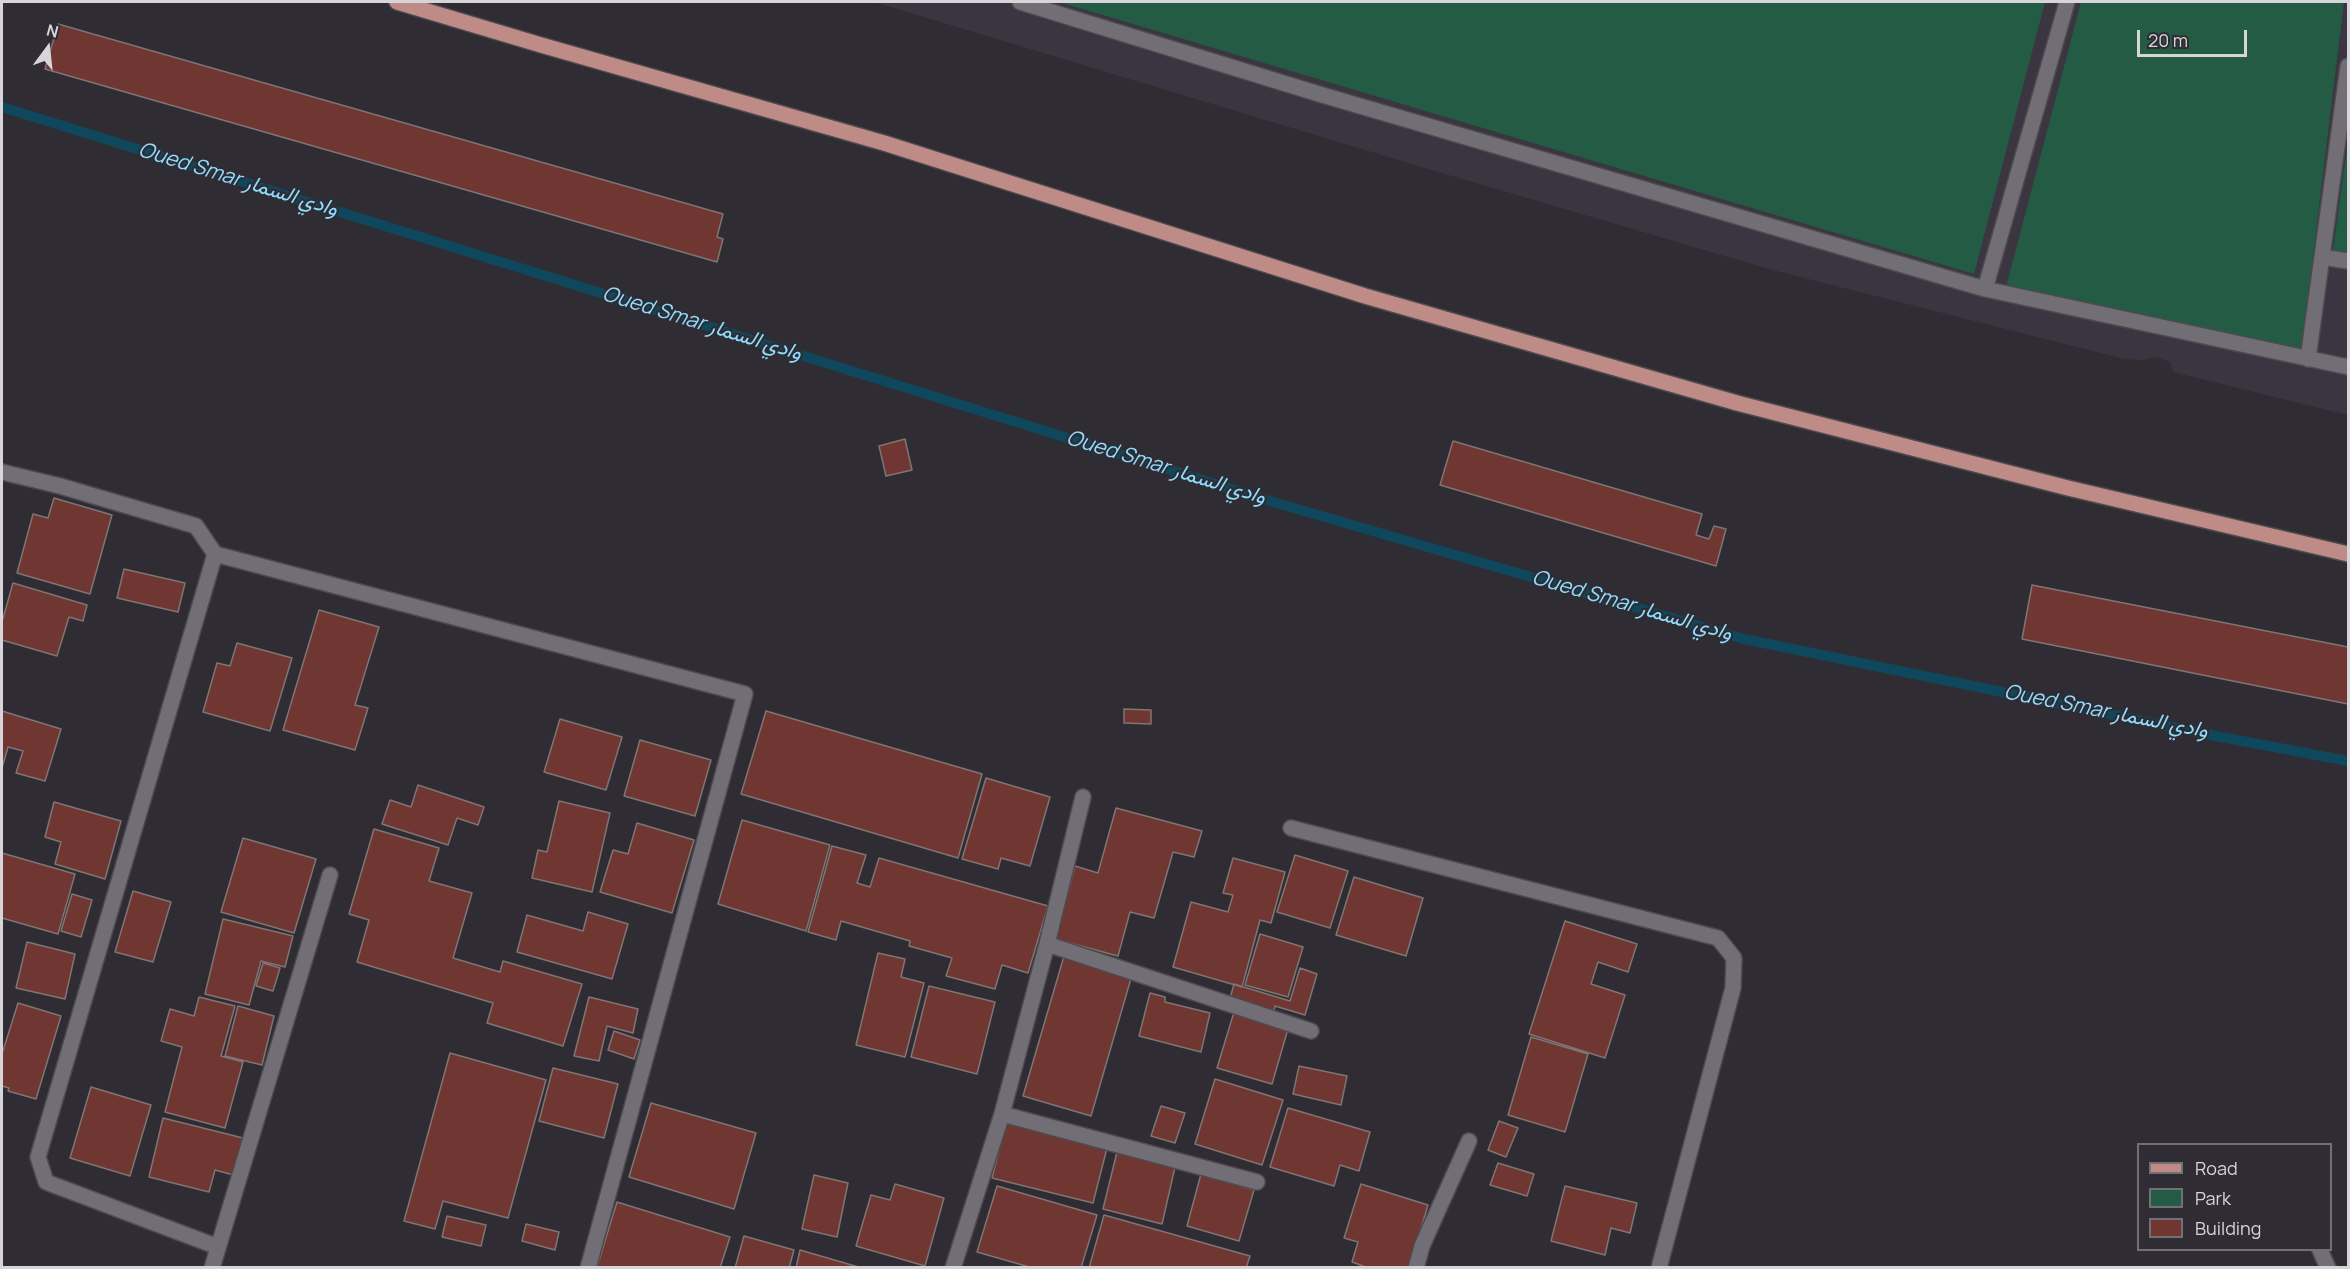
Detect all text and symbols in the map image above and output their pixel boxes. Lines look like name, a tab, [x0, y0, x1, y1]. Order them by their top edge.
north arrow	[18, 18, 78, 78]
text: N	[44, 18, 61, 43]
scale bar	[2140, 18, 2250, 56]
text: 20 m	[2148, 28, 2188, 52]
water label: Oued Smar وادي السمار	[135, 138, 341, 222]
water label: Oued Smar وادي السمار	[599, 282, 805, 366]
water label: Oued Smar وادي السمار	[1063, 426, 1269, 510]
water label: Oued Smar وادي السمار	[1529, 565, 1735, 647]
water label: Oued Smar وادي السمار	[2002, 680, 2210, 744]
legend	[2137, 1143, 2332, 1251]
text: Road	[2195, 1156, 2238, 1180]
text: Park	[2195, 1186, 2231, 1210]
text: Building	[2195, 1216, 2261, 1240]

